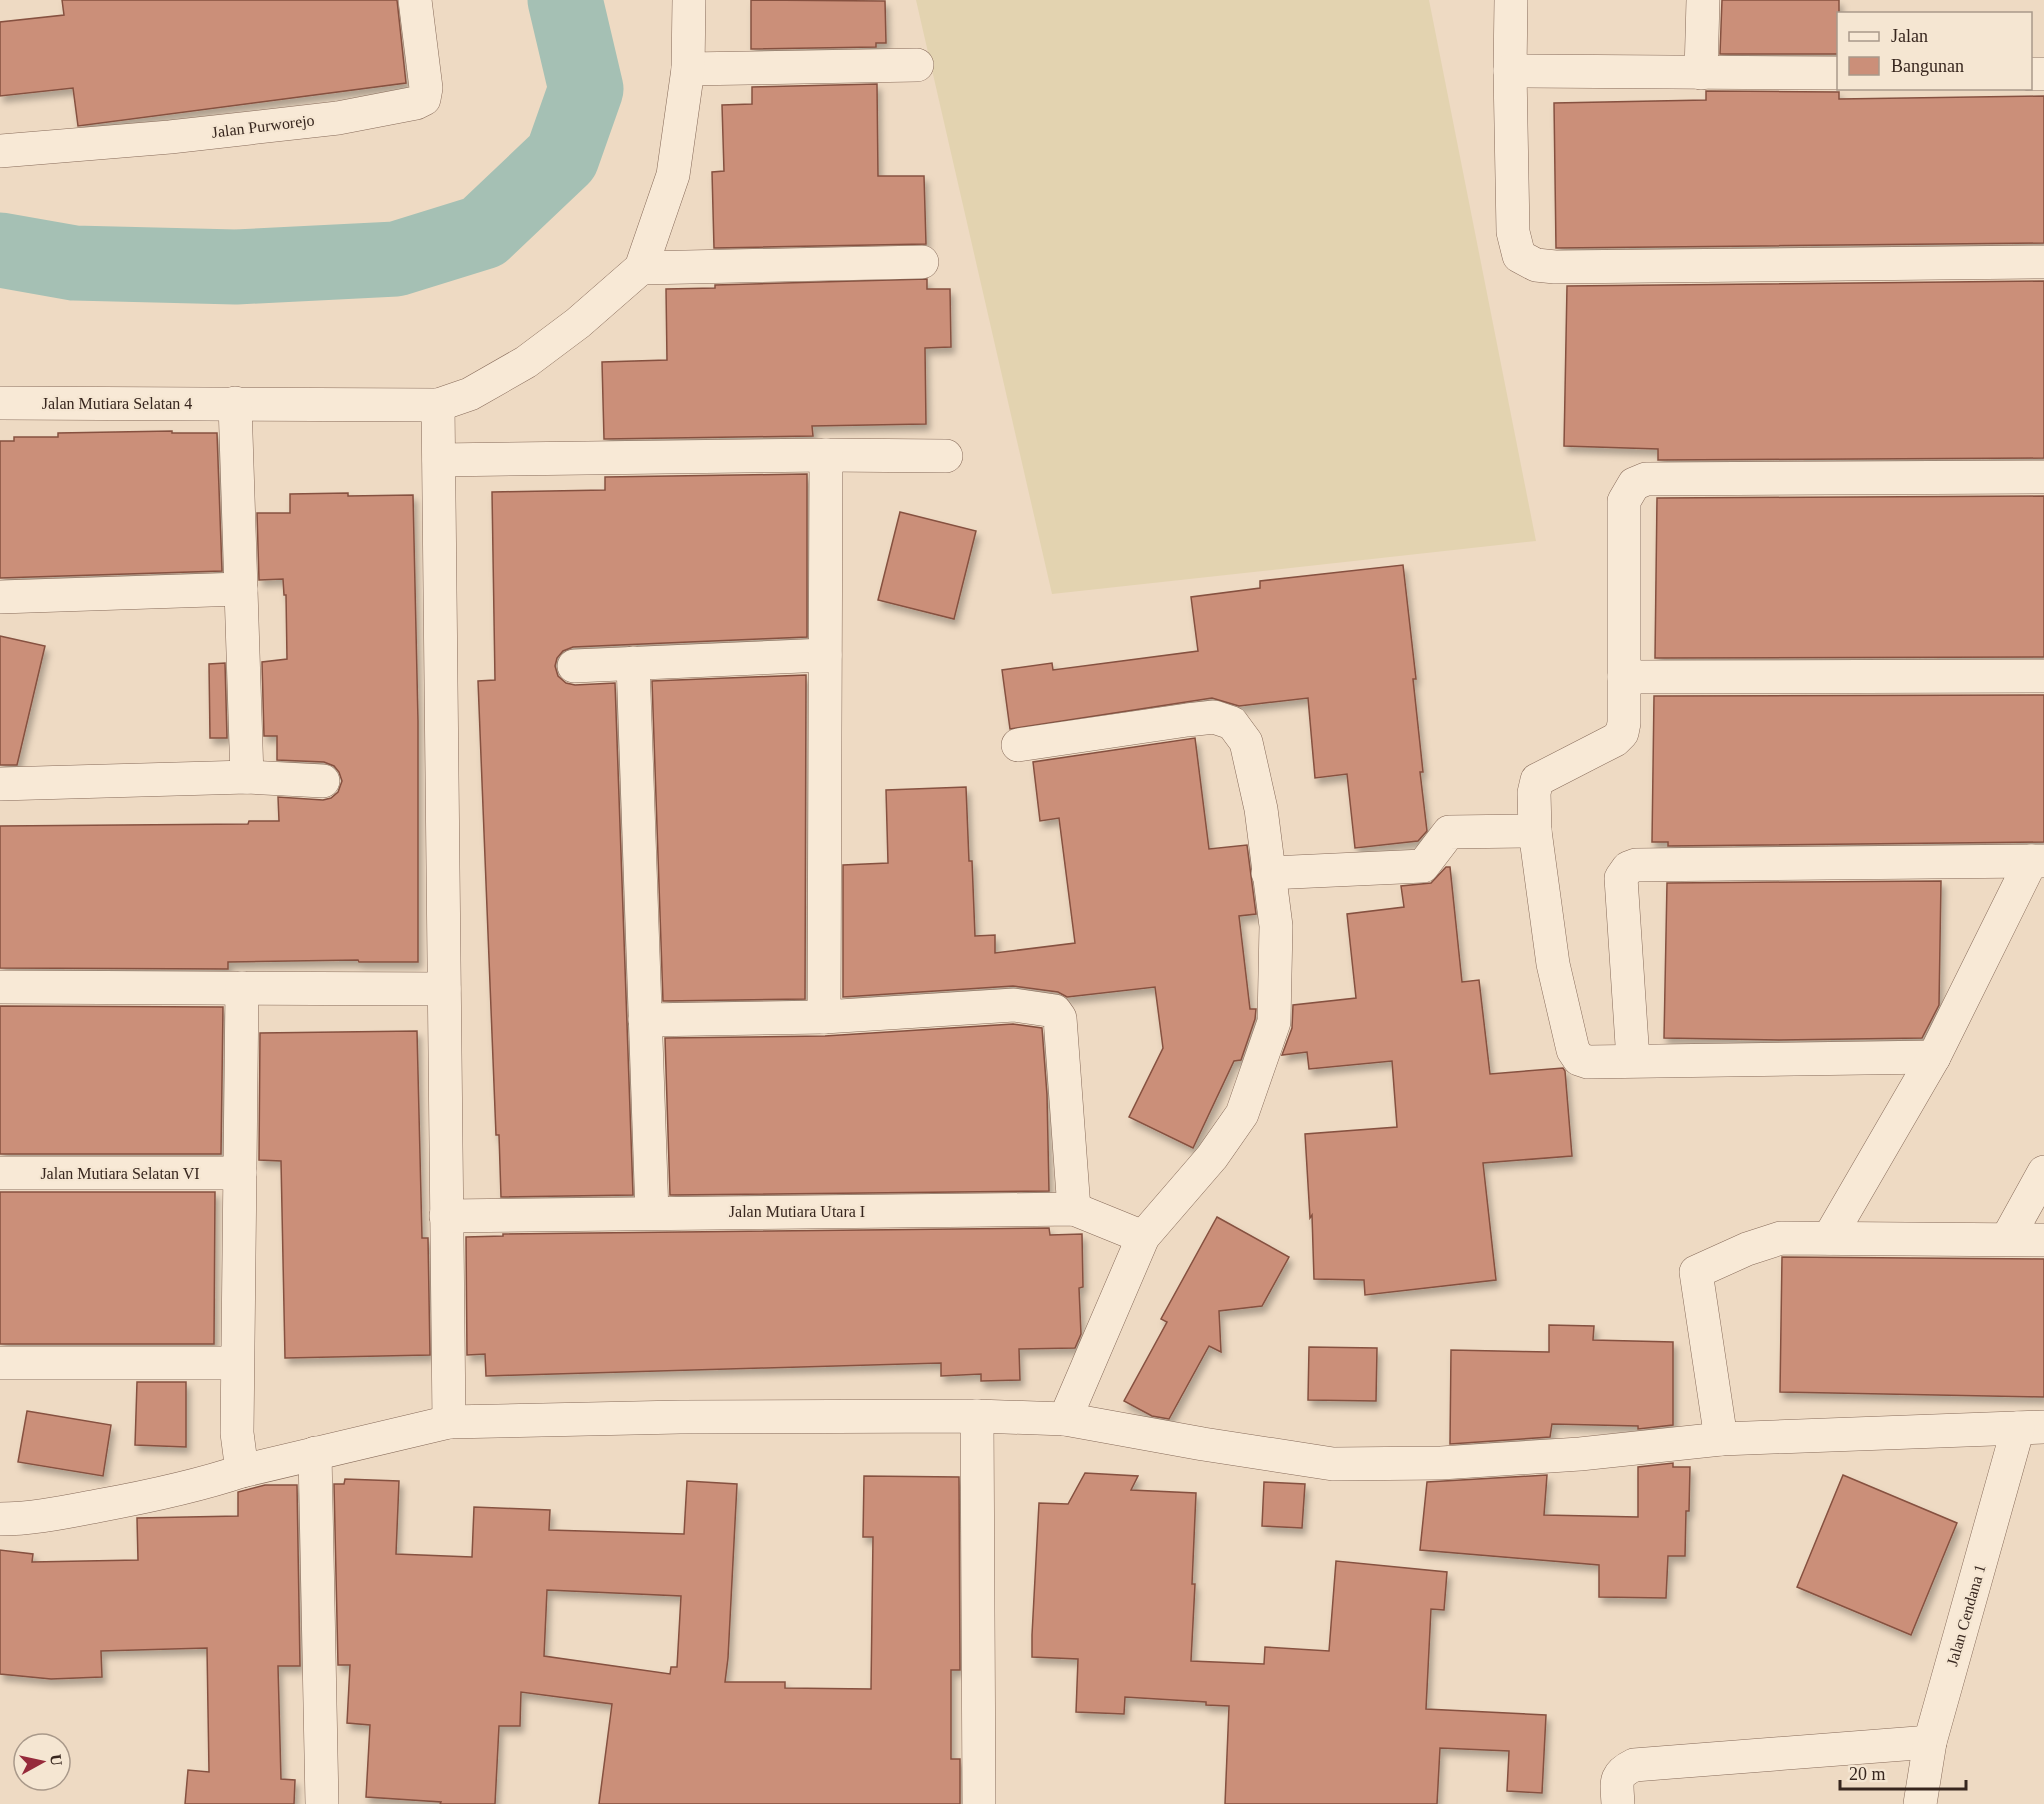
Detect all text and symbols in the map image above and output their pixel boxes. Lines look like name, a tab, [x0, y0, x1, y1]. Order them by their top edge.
legend	[1837, 12, 2032, 90]
text: Jalan	[1891, 26, 1928, 46]
text: Bangunan	[1891, 56, 1964, 76]
street label: Jalan Purworejo	[211, 111, 316, 142]
street label: Jalan Mutiara Selatan 4	[42, 395, 192, 412]
street label: Jalan Mutiara Selatan VI	[40, 1165, 200, 1182]
street label: Jalan Mutiara Utara I	[729, 1203, 865, 1220]
street label: Jalan Cendana 1	[1943, 1562, 1989, 1668]
north arrow	[12, 1732, 72, 1792]
text: U	[47, 1753, 66, 1767]
scale bar	[1840, 1753, 1966, 1791]
text: 20 m	[1849, 1764, 1886, 1784]

